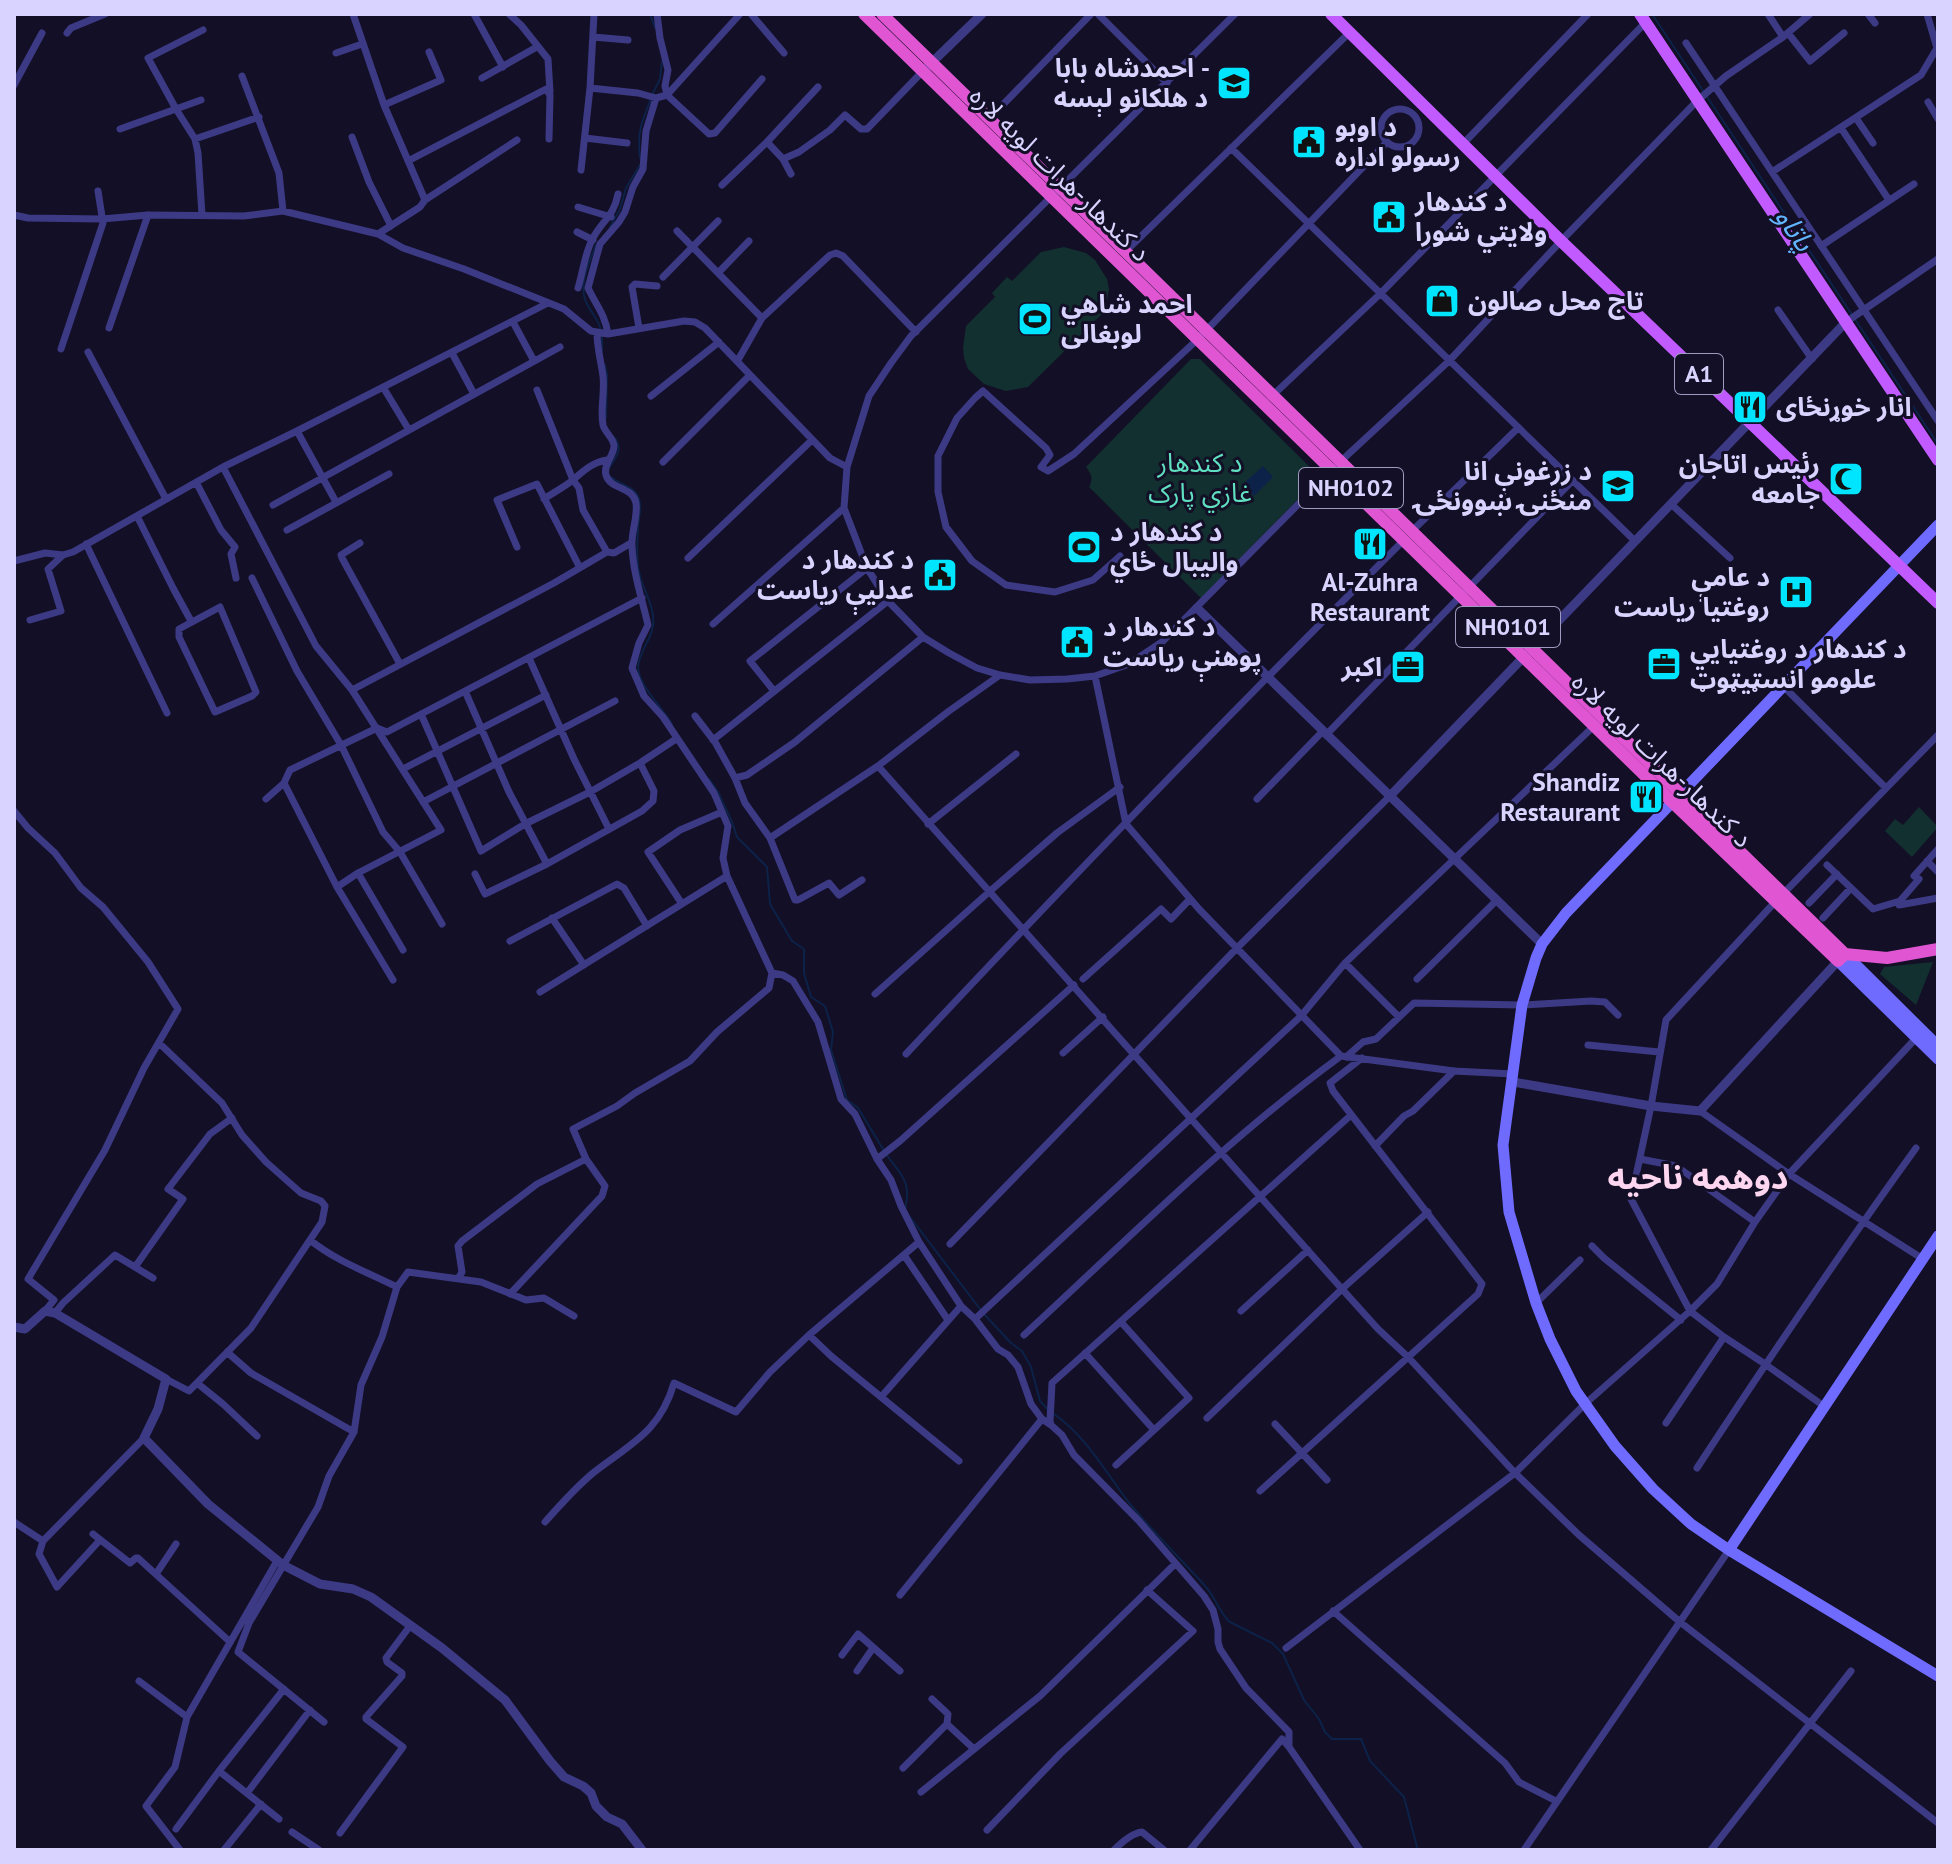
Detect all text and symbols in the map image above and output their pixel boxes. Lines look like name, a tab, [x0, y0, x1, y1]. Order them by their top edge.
place label: احمدشاه بابا - د هلکانو لېسه	[1054, 51, 1209, 117]
school or university icon: احمدشاه بابا - د هلکانو لېسه	[1215, 64, 1253, 102]
street label: د کندهار-هرات لويه لاره	[963, 79, 1158, 268]
place label: د اوبو رسولو اداره	[1335, 110, 1461, 173]
public building icon: د اوبو رسولو اداره	[1290, 123, 1328, 161]
place label: د کندهار ولايتي شورا	[1414, 185, 1547, 253]
public building icon: د کندهار ولايتي شورا	[1370, 198, 1408, 236]
water label: پاتاو	[1766, 199, 1824, 259]
shop icon: تاج محل صالون	[1423, 282, 1461, 320]
place label: تاج محل صالون	[1468, 284, 1644, 320]
place label: احمد شاهي لوبغالی	[1061, 287, 1193, 350]
sports icon: احمد شاهي لوبغالی	[1016, 300, 1054, 338]
road number: A1	[1675, 354, 1723, 394]
restaurant icon: انار خوړنځای	[1731, 388, 1769, 426]
place label: انار خوړنځای	[1776, 390, 1912, 423]
park label: د کندهار غازي پارک	[1148, 446, 1252, 513]
place label: رئيس اتاجان جامعه	[1679, 447, 1820, 510]
place label: د زرغونې انا منځنۍ ښوونځۍ	[1412, 454, 1592, 517]
mosque icon: رئيس اتاجان جامعه	[1827, 460, 1865, 498]
school or university icon: د زرغونې انا منځنۍ ښوونځۍ	[1599, 467, 1637, 505]
road number: NH0102	[1299, 468, 1403, 508]
place label: د کندهار د واليبال ځاي	[1110, 515, 1238, 583]
restaurant icon: Al-Zuhra Restaurant	[1351, 525, 1389, 563]
sports icon: د کندهار د واليبال ځاي	[1065, 528, 1103, 566]
place label: د کندهار د عدلیې رياست	[757, 543, 914, 615]
public building icon: د کندهار د عدلیې رياست	[921, 556, 959, 594]
place label: د عامې روغتیا ریاست	[1614, 560, 1770, 623]
place label: Al-Zuhra Restaurant	[1310, 565, 1430, 628]
hospital icon: د عامې روغتیا ریاست	[1777, 573, 1815, 611]
road number: NH0101	[1456, 607, 1560, 647]
place label: د کندهار د پوهنې رياست	[1103, 610, 1262, 682]
public building icon: د کندهار د پوهنې رياست	[1058, 623, 1096, 661]
place label: د کندهار د روغتيايي علومو انسټيټوټ	[1690, 632, 1907, 695]
office icon: د کندهار د روغتيايي علومو انسټيټوټ	[1645, 645, 1683, 683]
office icon: اکبر	[1389, 648, 1427, 686]
place label: اکبر	[1340, 650, 1382, 683]
street label: د کندهار-هرات لويه لاره	[1565, 665, 1760, 854]
place label: Shandiz Restaurant	[1500, 765, 1620, 828]
restaurant icon: Shandiz Restaurant	[1627, 778, 1665, 816]
district label: دوهمه ناحیه	[1608, 1154, 1788, 1198]

